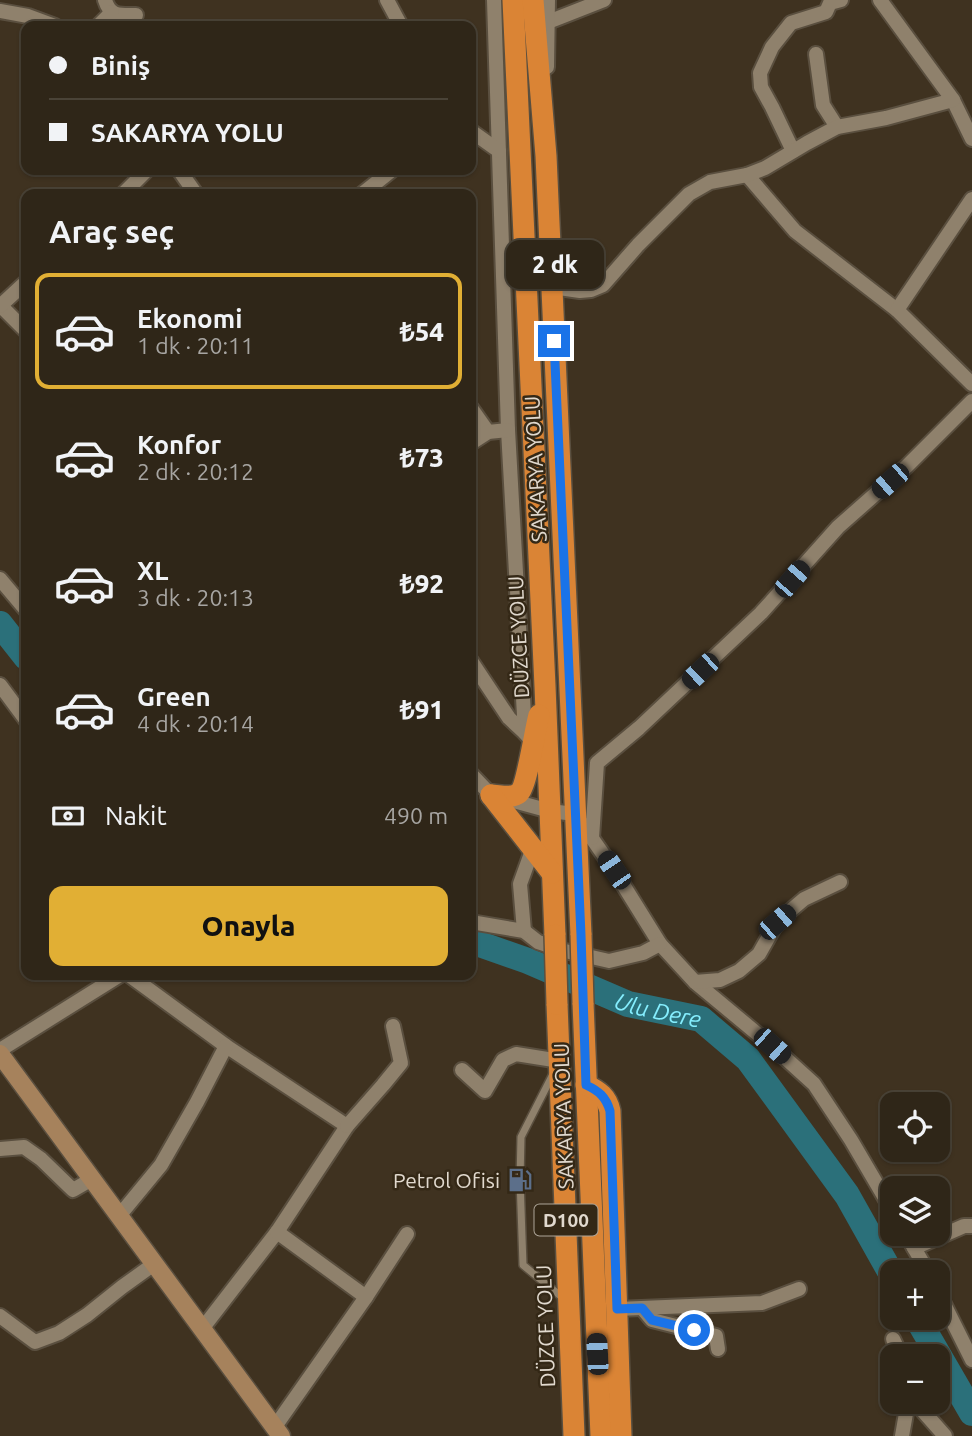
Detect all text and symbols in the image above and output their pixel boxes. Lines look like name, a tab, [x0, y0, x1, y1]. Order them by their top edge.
text: Biniş	[91, 51, 150, 80]
text: SAKARYA YOLU	[91, 118, 284, 147]
text: Araç seç	[49, 213, 174, 249]
callout: 2 dk	[505, 240, 603, 288]
text: 2 dk	[532, 252, 578, 277]
icon: car	[53, 300, 116, 363]
text: Ekonomi	[137, 304, 242, 333]
text: ₺54	[400, 317, 444, 346]
route end	[538, 325, 570, 357]
text: 1 dk · 20:11	[137, 333, 254, 358]
street label: SAKARYA YOLU	[519, 395, 551, 543]
icon: car	[53, 426, 116, 489]
text: Konfor	[137, 430, 221, 459]
text: ₺73	[400, 443, 444, 472]
text: 2 dk · 20:12	[137, 459, 254, 484]
car	[868, 459, 913, 503]
icon: car	[53, 552, 116, 615]
text: XL	[137, 556, 168, 585]
car	[771, 556, 814, 602]
text: ₺92	[400, 569, 444, 598]
street label: DÜZCE YOLU	[503, 575, 533, 699]
text: 3 dk · 20:13	[137, 585, 254, 610]
car	[678, 649, 723, 693]
icon: car	[53, 678, 116, 741]
text: Green	[137, 682, 211, 711]
text: ₺91	[400, 695, 444, 724]
text: 4 dk · 20:14	[137, 711, 254, 736]
icon: cash	[49, 797, 87, 835]
text: Nakit	[105, 801, 167, 830]
text: 490 m	[384, 803, 448, 828]
car	[594, 847, 635, 893]
button: Onayla	[49, 886, 448, 966]
car	[755, 900, 800, 944]
water label: Ulu Dere	[611, 987, 704, 1031]
car	[750, 1024, 795, 1068]
street label: SAKARYA YOLU	[548, 1042, 578, 1190]
map controls	[880, 1092, 950, 1414]
button: locate	[880, 1092, 950, 1162]
fuel station icon: Petrol Ofisi	[506, 1166, 534, 1194]
place label: Petrol Ofisi	[393, 1168, 500, 1192]
button: layers	[880, 1176, 950, 1246]
road number: D100	[534, 1204, 598, 1236]
button: +	[880, 1260, 950, 1330]
street label: DÜZCE YOLU	[531, 1264, 559, 1388]
route start	[678, 1314, 710, 1346]
car	[586, 1332, 609, 1376]
button: −	[880, 1344, 950, 1414]

